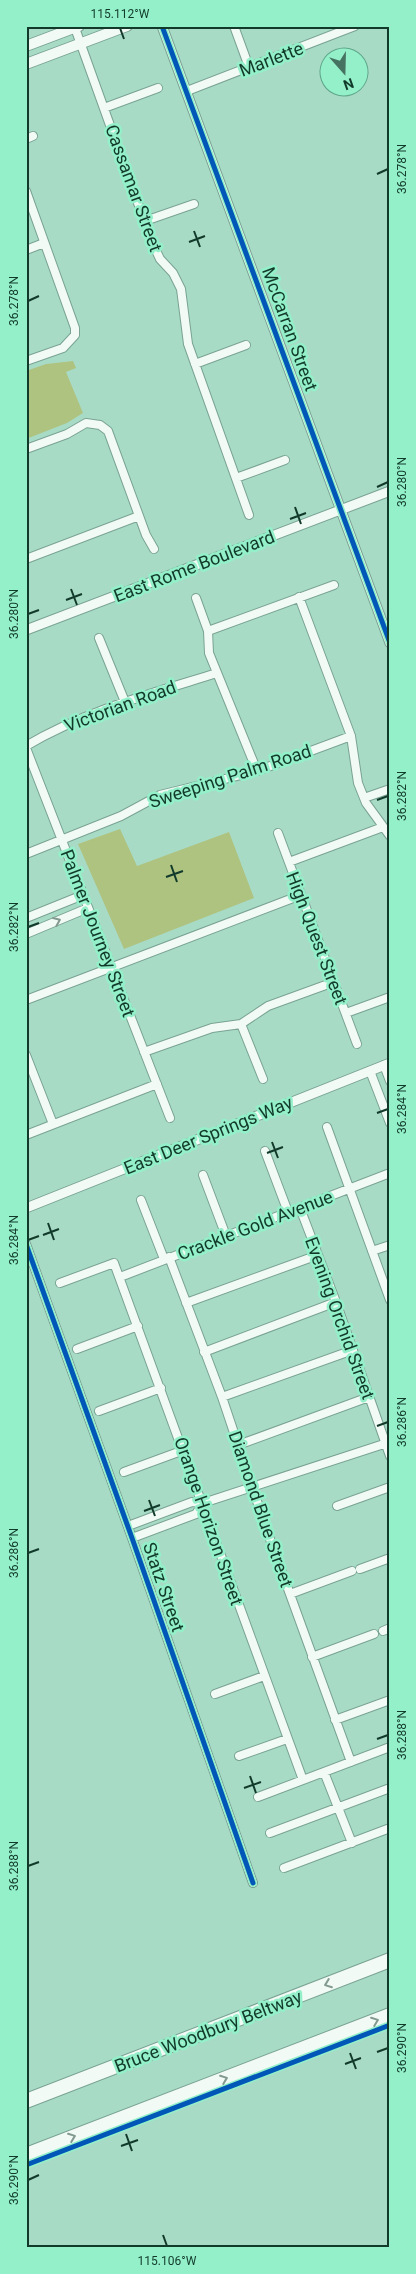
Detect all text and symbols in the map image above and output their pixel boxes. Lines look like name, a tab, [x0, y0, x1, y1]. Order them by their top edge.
text: 115.112°W	[91, 7, 150, 21]
street label: Marlette	[236, 37, 306, 81]
north arrow	[318, 48, 368, 98]
text: N	[341, 75, 356, 93]
street label: Cassamar Street	[101, 122, 167, 254]
text: 36.278°N	[395, 144, 409, 194]
street label: McCarran Street	[258, 264, 322, 394]
text: 36.278°N	[7, 276, 21, 326]
text: 36.280°N	[395, 457, 409, 507]
street label: East Rome Boulevard	[111, 526, 277, 606]
text: 36.280°N	[7, 589, 21, 639]
street label: Victorian Road	[61, 676, 179, 736]
street label: Sweeping Palm Road	[146, 740, 314, 812]
text: 36.282°N	[395, 771, 409, 821]
street label: Palmer Journey Street	[56, 846, 140, 1020]
street label: High Quest Street	[282, 869, 352, 1008]
text: 36.282°N	[7, 902, 21, 952]
one-way arrow	[52, 916, 61, 927]
text: 36.284°N	[395, 1084, 409, 1134]
street label: East Deer Springs Way	[121, 1091, 296, 1178]
street label: Crackle Gold Avenue	[174, 1186, 336, 1264]
text: 36.284°N	[7, 1215, 21, 1265]
street label: Evening Orchid Street	[301, 1234, 379, 1402]
text: 36.286°N	[395, 1397, 409, 1447]
street label: Diamond Blue Street	[224, 1428, 298, 1590]
street label: Orange Horizon Street	[170, 1434, 248, 1608]
text: 36.286°N	[7, 1528, 21, 1578]
street label: Statz Street	[139, 1540, 189, 1635]
text: 36.288°N	[395, 1710, 409, 1760]
text: 36.288°N	[7, 1841, 21, 1891]
one-way arrow	[324, 1978, 333, 1988]
street label: Bruce Woodbury Beltway	[111, 1985, 305, 2076]
one-way arrow	[370, 2016, 379, 2027]
text: 36.290°N	[395, 2023, 409, 2073]
one-way arrow	[219, 2075, 227, 2085]
one-way arrow	[67, 2133, 76, 2143]
text: 36.290°N	[7, 2155, 21, 2205]
text: 115.106°W	[138, 2254, 197, 2268]

